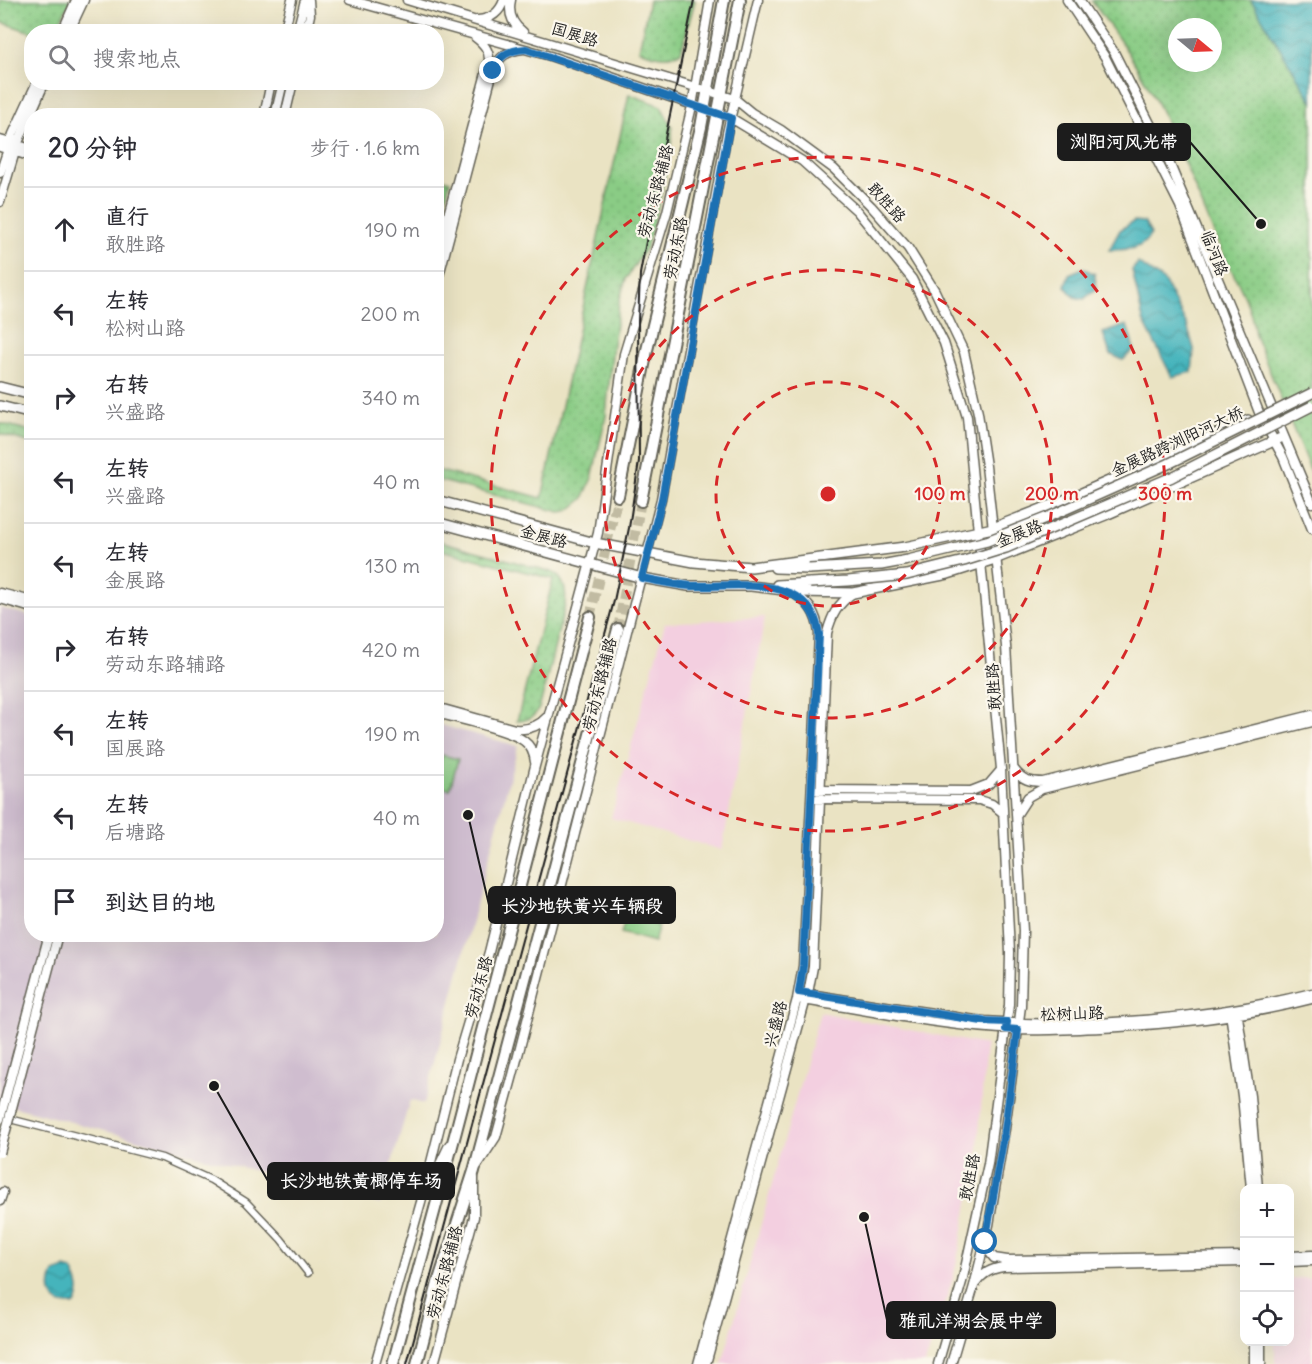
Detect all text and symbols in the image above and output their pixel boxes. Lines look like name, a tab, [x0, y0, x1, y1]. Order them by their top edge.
street label: 国展路	[549, 17, 601, 51]
north arrow	[1168, 18, 1222, 72]
search box	[24, 24, 444, 90]
icon: search	[45, 41, 78, 74]
text: 搜索地点	[93, 44, 181, 72]
route end	[479, 57, 505, 83]
callout: 浏阳河风光带	[1058, 124, 1190, 160]
text: 浏阳河风光带	[1070, 130, 1178, 153]
text: 20 分钟	[48, 131, 138, 164]
text: 步行 · 1.6 km	[310, 135, 420, 160]
street label: 劳动东路辅路	[633, 142, 677, 240]
street label: 敢胜路	[864, 177, 910, 227]
text: 直行	[105, 202, 149, 230]
icon: ahead	[48, 213, 81, 246]
street label: 劳动东路	[659, 215, 691, 281]
text: 190 m	[365, 217, 420, 242]
street label: 临河路	[1197, 227, 1233, 279]
text: 敢胜路	[105, 231, 165, 256]
text: 左转	[105, 286, 149, 314]
icon: left	[48, 297, 81, 330]
text: 200 m	[360, 301, 420, 326]
text: 松树山路	[105, 315, 185, 340]
text: 右转	[105, 370, 149, 398]
icon: right	[48, 381, 81, 414]
text: 340 m	[362, 385, 420, 410]
text: 兴盛路	[105, 399, 165, 424]
street label: 金展路跨浏阳河大桥	[1108, 402, 1246, 480]
text: 左转	[105, 454, 149, 482]
icon: left	[48, 465, 81, 498]
text: 40 m	[373, 469, 420, 494]
text: 100 m	[915, 482, 966, 505]
text: 200 m	[1025, 482, 1079, 505]
text: 300 m	[1138, 482, 1192, 505]
text: 兴盛路	[105, 483, 165, 508]
centre of rings	[818, 484, 838, 504]
street label: 金展路	[993, 515, 1045, 551]
street label: 金展路	[518, 520, 570, 552]
text: 左转	[105, 538, 149, 566]
icon: left	[48, 549, 81, 582]
text: 130 m	[365, 553, 420, 578]
text: 金展路	[105, 567, 165, 592]
text: 右转	[105, 622, 149, 650]
icon: right	[48, 633, 81, 666]
street label: 劳动东路辅路	[578, 635, 620, 733]
text: 420 m	[362, 637, 420, 662]
text: 劳动东路辅路	[105, 651, 225, 676]
street label: 敢胜路	[981, 662, 1005, 712]
text: 左转	[105, 706, 149, 734]
icon: left	[48, 717, 81, 750]
text: 190 m	[365, 721, 420, 746]
text: 国展路	[105, 735, 165, 760]
text: 左转	[105, 790, 149, 818]
icon: left	[48, 801, 81, 834]
text: 40 m	[373, 805, 420, 830]
text: 后塘路	[105, 819, 165, 844]
icon: arrive	[48, 885, 81, 918]
callout: 长沙地铁黄兴车辆段	[489, 887, 675, 923]
text: 到达目的地	[105, 888, 215, 916]
text: 长沙地铁黄兴车辆段	[501, 894, 663, 917]
street label: 劳动东路	[460, 953, 496, 1021]
street label: 兴盛路	[759, 998, 791, 1050]
street label: 松树山路	[1040, 1002, 1104, 1024]
street label: 敢胜路	[955, 1152, 983, 1202]
callout: 长沙地铁黄榔停车场	[268, 1163, 454, 1199]
text: 长沙地铁黄榔停车场	[280, 1169, 442, 1192]
map controls	[1240, 1184, 1294, 1346]
button: +	[1240, 1184, 1294, 1238]
street label: 劳动东路辅路	[422, 1223, 466, 1321]
route start	[971, 1228, 997, 1254]
button: −	[1240, 1238, 1294, 1292]
button: locate	[1240, 1292, 1294, 1346]
callout: 雅礼洋湖会展中学	[887, 1302, 1055, 1338]
text: 雅礼洋湖会展中学	[899, 1309, 1043, 1332]

